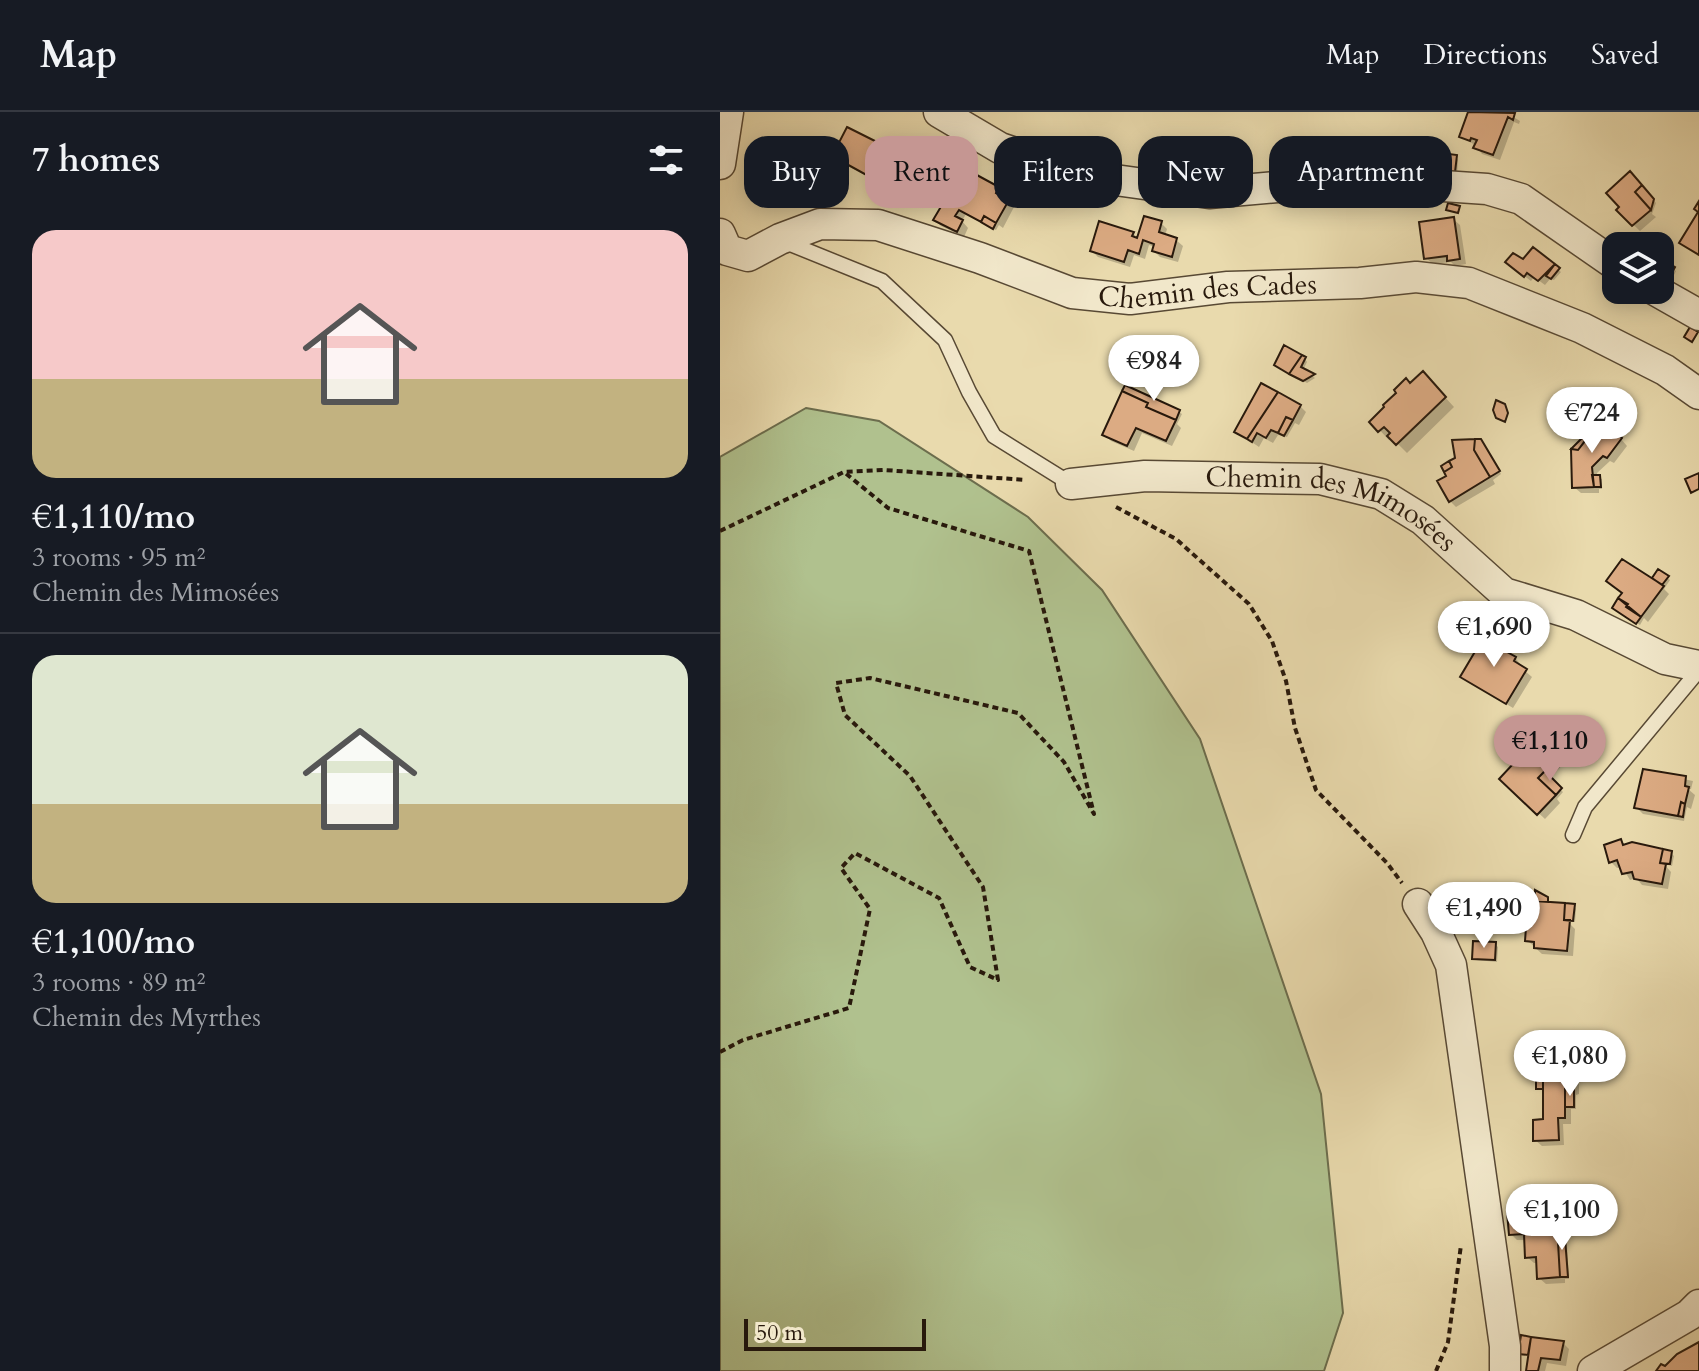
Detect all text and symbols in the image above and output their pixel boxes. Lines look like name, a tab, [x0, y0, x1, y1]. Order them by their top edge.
text: Map	[40, 29, 117, 81]
text: Map	[1326, 36, 1380, 74]
text: Directions	[1424, 36, 1547, 74]
text: Saved	[1591, 36, 1659, 74]
chip: Buy	[744, 136, 849, 208]
chip: Rent	[865, 136, 978, 208]
chip: Filters	[994, 136, 1122, 208]
chip: New	[1138, 136, 1253, 208]
chip: Apartment	[1269, 136, 1452, 208]
text: 7 homes	[32, 137, 160, 183]
icon: filters	[644, 138, 688, 182]
map controls	[1602, 232, 1674, 304]
button: layers	[1602, 232, 1674, 304]
street label: Chemin des Cades	[1096, 265, 1317, 318]
icon: home	[288, 282, 432, 426]
pin: €984	[1107, 335, 1201, 403]
text: €984	[1126, 343, 1182, 378]
pin: €724	[1545, 387, 1639, 455]
text: €724	[1564, 395, 1620, 430]
street label: Chemin des Mimosées	[1205, 458, 1465, 561]
text: €1,110/mo	[32, 494, 195, 540]
text: 3 rooms · 95 m²	[32, 540, 205, 575]
text: Chemin des Mimosées	[32, 575, 279, 610]
pin: €1,690	[1429, 601, 1559, 669]
text: €1,690	[1456, 609, 1532, 644]
icon: home	[288, 707, 432, 851]
pin: €1,110	[1485, 715, 1615, 783]
text: €1,110	[1512, 723, 1588, 758]
pin: €1,490	[1419, 882, 1549, 950]
text: €1,490	[1446, 890, 1522, 925]
text: €1,100/mo	[32, 919, 195, 965]
text: 3 rooms · 89 m²	[32, 965, 205, 1000]
text: Chemin des Myrthes	[32, 1000, 261, 1035]
pin: €1,080	[1505, 1030, 1635, 1098]
text: €1,080	[1532, 1038, 1608, 1073]
pin: €1,100	[1497, 1184, 1627, 1252]
text: €1,100	[1524, 1192, 1600, 1227]
scale bar	[744, 1315, 926, 1351]
text: 50 m	[756, 1318, 803, 1348]

